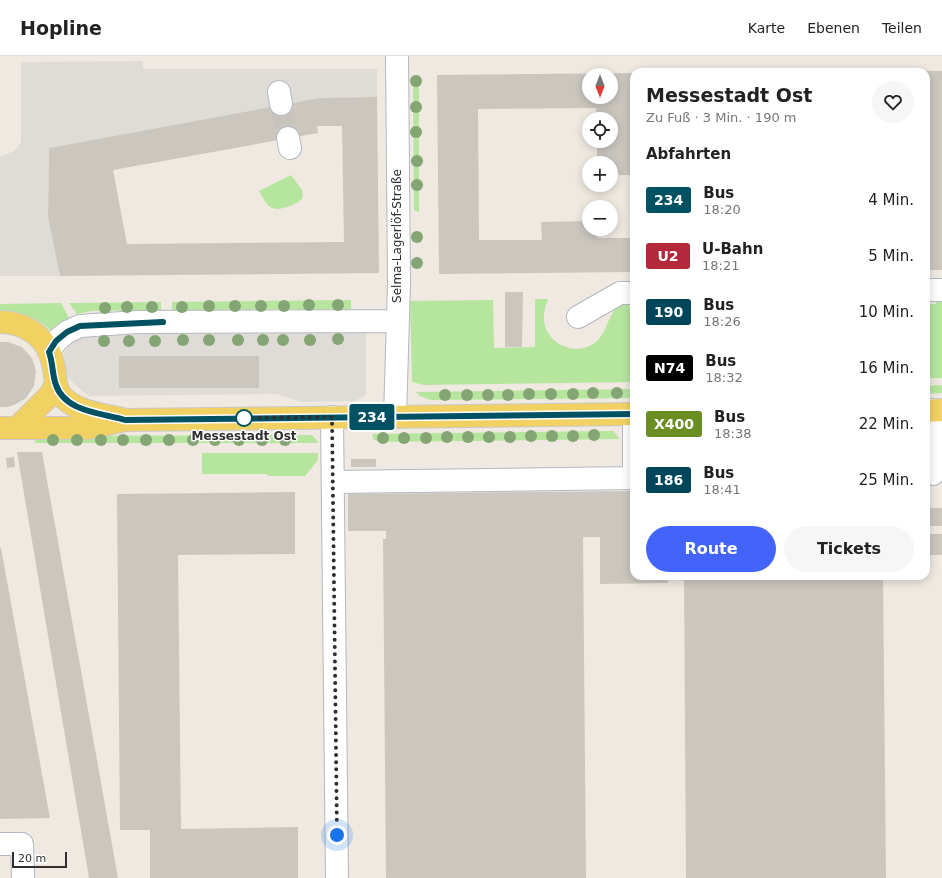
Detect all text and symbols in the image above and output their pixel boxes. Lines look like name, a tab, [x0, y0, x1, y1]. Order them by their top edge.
text: Hopline	[20, 17, 102, 39]
text: Karte	[748, 20, 785, 36]
text: Ebenen	[807, 20, 860, 36]
text: Teilen	[882, 20, 922, 36]
north arrow	[582, 68, 618, 104]
map controls	[582, 68, 618, 236]
button: heart	[872, 81, 914, 123]
text: Messestadt Ost	[646, 84, 812, 106]
text: Zu Fuß · 3 Min. · 190 m	[646, 110, 796, 125]
button: locate	[582, 112, 618, 148]
text: Abfahrten	[646, 145, 731, 163]
button: +	[582, 156, 618, 192]
street label: Selma-Lagerlöf-Straße	[390, 169, 404, 303]
text: Bus	[703, 184, 734, 202]
text: 4 Min.	[868, 191, 914, 209]
text: 234	[654, 192, 683, 208]
button: −	[582, 200, 618, 236]
text: 18:20	[703, 202, 741, 217]
text: U-Bahn	[702, 240, 763, 258]
text: 5 Min.	[868, 247, 914, 265]
text: U2	[657, 248, 679, 264]
text: 18:21	[702, 258, 739, 273]
text: Bus	[703, 296, 734, 314]
text: 10 Min.	[859, 303, 914, 321]
text: 190	[654, 304, 683, 320]
text: 18:26	[703, 314, 741, 329]
text: Bus	[705, 352, 736, 370]
text: 16 Min.	[859, 359, 914, 377]
text: N74	[654, 360, 685, 376]
text: 18:32	[705, 370, 743, 385]
line badge: 234	[349, 404, 395, 430]
text: Bus	[714, 408, 745, 426]
marker: Messestadt Ost	[235, 409, 253, 427]
text: 234	[357, 409, 387, 425]
text: 22 Min.	[859, 415, 914, 433]
text: X400	[654, 416, 694, 432]
text: 18:38	[714, 426, 752, 441]
place label: Messestadt Ost	[191, 429, 297, 443]
text: Bus	[703, 464, 734, 482]
text: 25 Min.	[859, 471, 914, 489]
text: 186	[654, 472, 683, 488]
text: 18:41	[703, 482, 741, 497]
button: Route	[646, 526, 776, 572]
button: Tickets	[784, 526, 914, 572]
your location	[327, 825, 347, 845]
scale bar	[12, 850, 67, 869]
text: 20 m	[18, 852, 46, 865]

